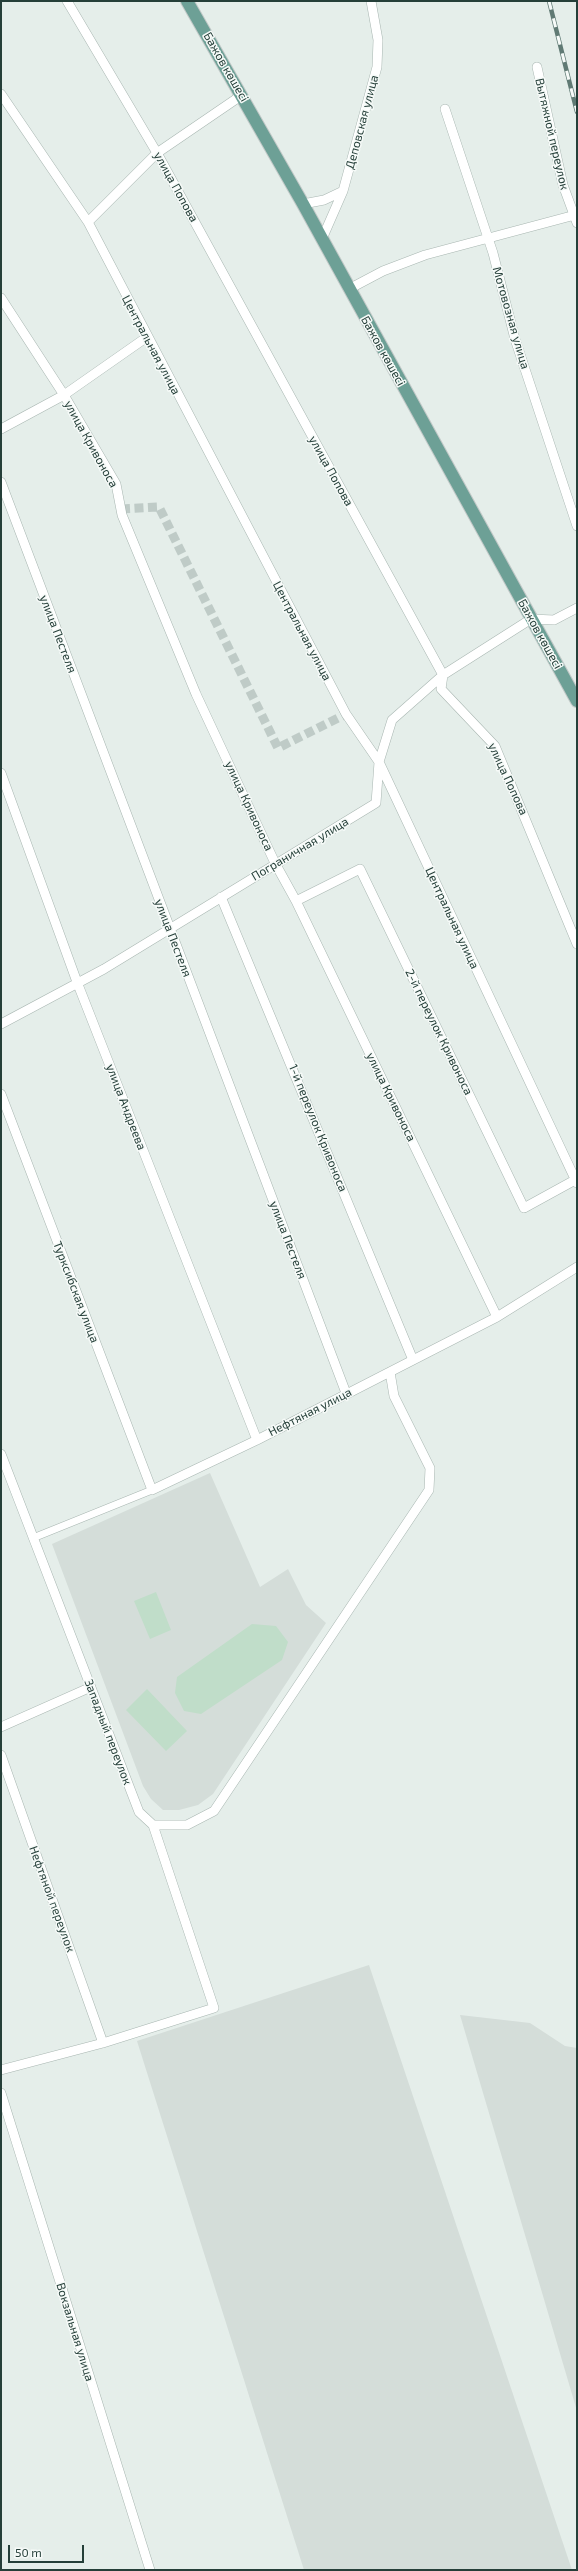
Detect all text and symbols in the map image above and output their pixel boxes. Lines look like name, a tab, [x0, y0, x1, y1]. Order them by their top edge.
street label: Бажов көшесі	[200, 30, 252, 104]
street label: Деповская улица	[343, 73, 381, 171]
street label: Вытяжной переулок	[532, 77, 572, 191]
street label: улица Попова	[151, 149, 201, 225]
street label: Мотовозная улица	[490, 265, 532, 371]
street label: Центральная улица	[119, 293, 183, 397]
street label: Бажов көшесі	[358, 314, 408, 388]
street label: улица Кривоноса	[61, 398, 121, 490]
street label: улица Попова	[306, 433, 356, 509]
street label: Центральная улица	[270, 579, 334, 683]
street label: улица Пестеля	[37, 593, 79, 675]
street label: Бажов көшесі	[515, 597, 565, 671]
street label: улица Попова	[485, 741, 531, 817]
street label: улица Кривоноса	[222, 759, 276, 853]
street label: Пограничная улица	[249, 814, 351, 884]
street label: Центральная улица	[422, 865, 482, 971]
street label: улица Пестеля	[152, 897, 194, 979]
street label: 2-й переулок Кривоноса	[402, 967, 476, 1097]
street label: улица Кривоноса	[363, 1050, 419, 1144]
street label: улица Андреева	[103, 1062, 149, 1152]
street label: 1-й переулок Кривоноса	[286, 1062, 350, 1194]
street label: улица Пестеля	[267, 1199, 309, 1281]
street label: Турксибская улица	[50, 1239, 102, 1345]
street label: Нефтяная улица	[266, 1385, 354, 1439]
street label: Западный переулок	[81, 1677, 135, 1787]
street label: Нефтяной переулок	[26, 1844, 78, 1954]
street label: Вокзальная улица	[53, 2281, 97, 2383]
scale bar	[10, 2537, 86, 2563]
text: 50 m	[15, 2545, 42, 2559]

